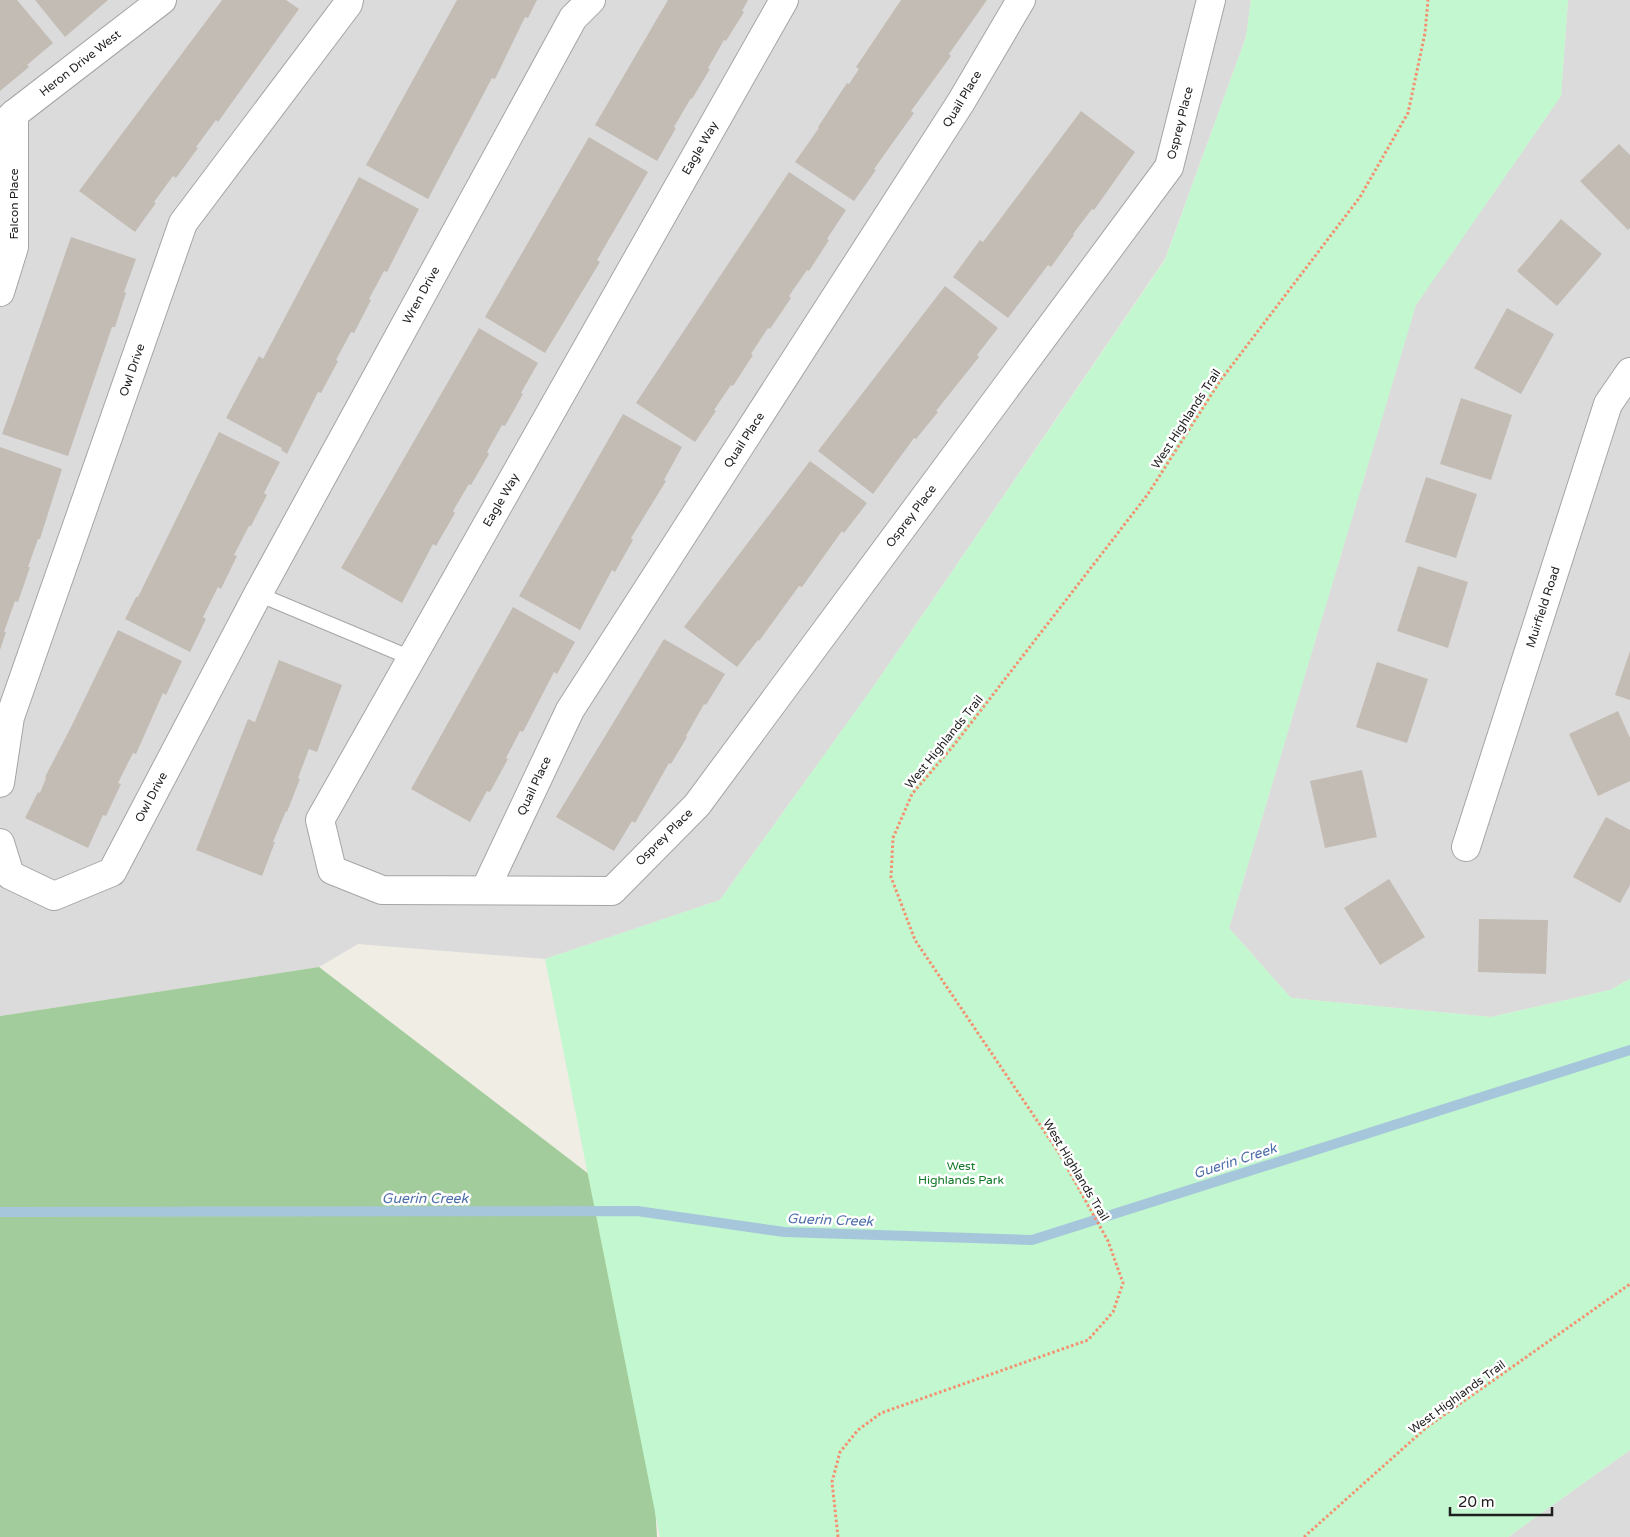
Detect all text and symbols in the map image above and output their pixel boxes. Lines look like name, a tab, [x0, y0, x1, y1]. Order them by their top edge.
street label: Heron Drive West	[37, 27, 124, 99]
street label: Quail Place	[940, 68, 984, 130]
street label: Osprey Place	[1164, 85, 1196, 161]
street label: Eagle Way	[679, 118, 721, 177]
street label: Falcon Place	[7, 168, 21, 240]
street label: Wren Drive	[400, 264, 443, 326]
street label: Owl Drive	[116, 342, 148, 398]
street label: West Highlands Trail	[1149, 367, 1223, 471]
street label: Quail Place	[721, 409, 767, 471]
street label: Eagle Way	[480, 470, 522, 529]
street label: Osprey Place	[883, 482, 939, 550]
street label: Muirfield Road	[1523, 565, 1563, 649]
street label: West Highlands Trail	[902, 693, 986, 791]
street label: Quail Place	[514, 754, 554, 818]
street label: Owl Drive	[132, 769, 170, 825]
street label: Osprey Place	[633, 806, 695, 868]
street label: West Highlands Trail	[1040, 1117, 1112, 1223]
water label: Guerin Creek	[1191, 1139, 1280, 1182]
park label: West Highlands Park	[918, 1159, 1004, 1187]
water label: Guerin Creek	[382, 1190, 470, 1207]
water label: Guerin Creek	[787, 1210, 875, 1230]
street label: West Highlands Trail	[1406, 1357, 1508, 1437]
scale bar	[1450, 1484, 1552, 1516]
text: 20 m	[1458, 1493, 1495, 1511]

